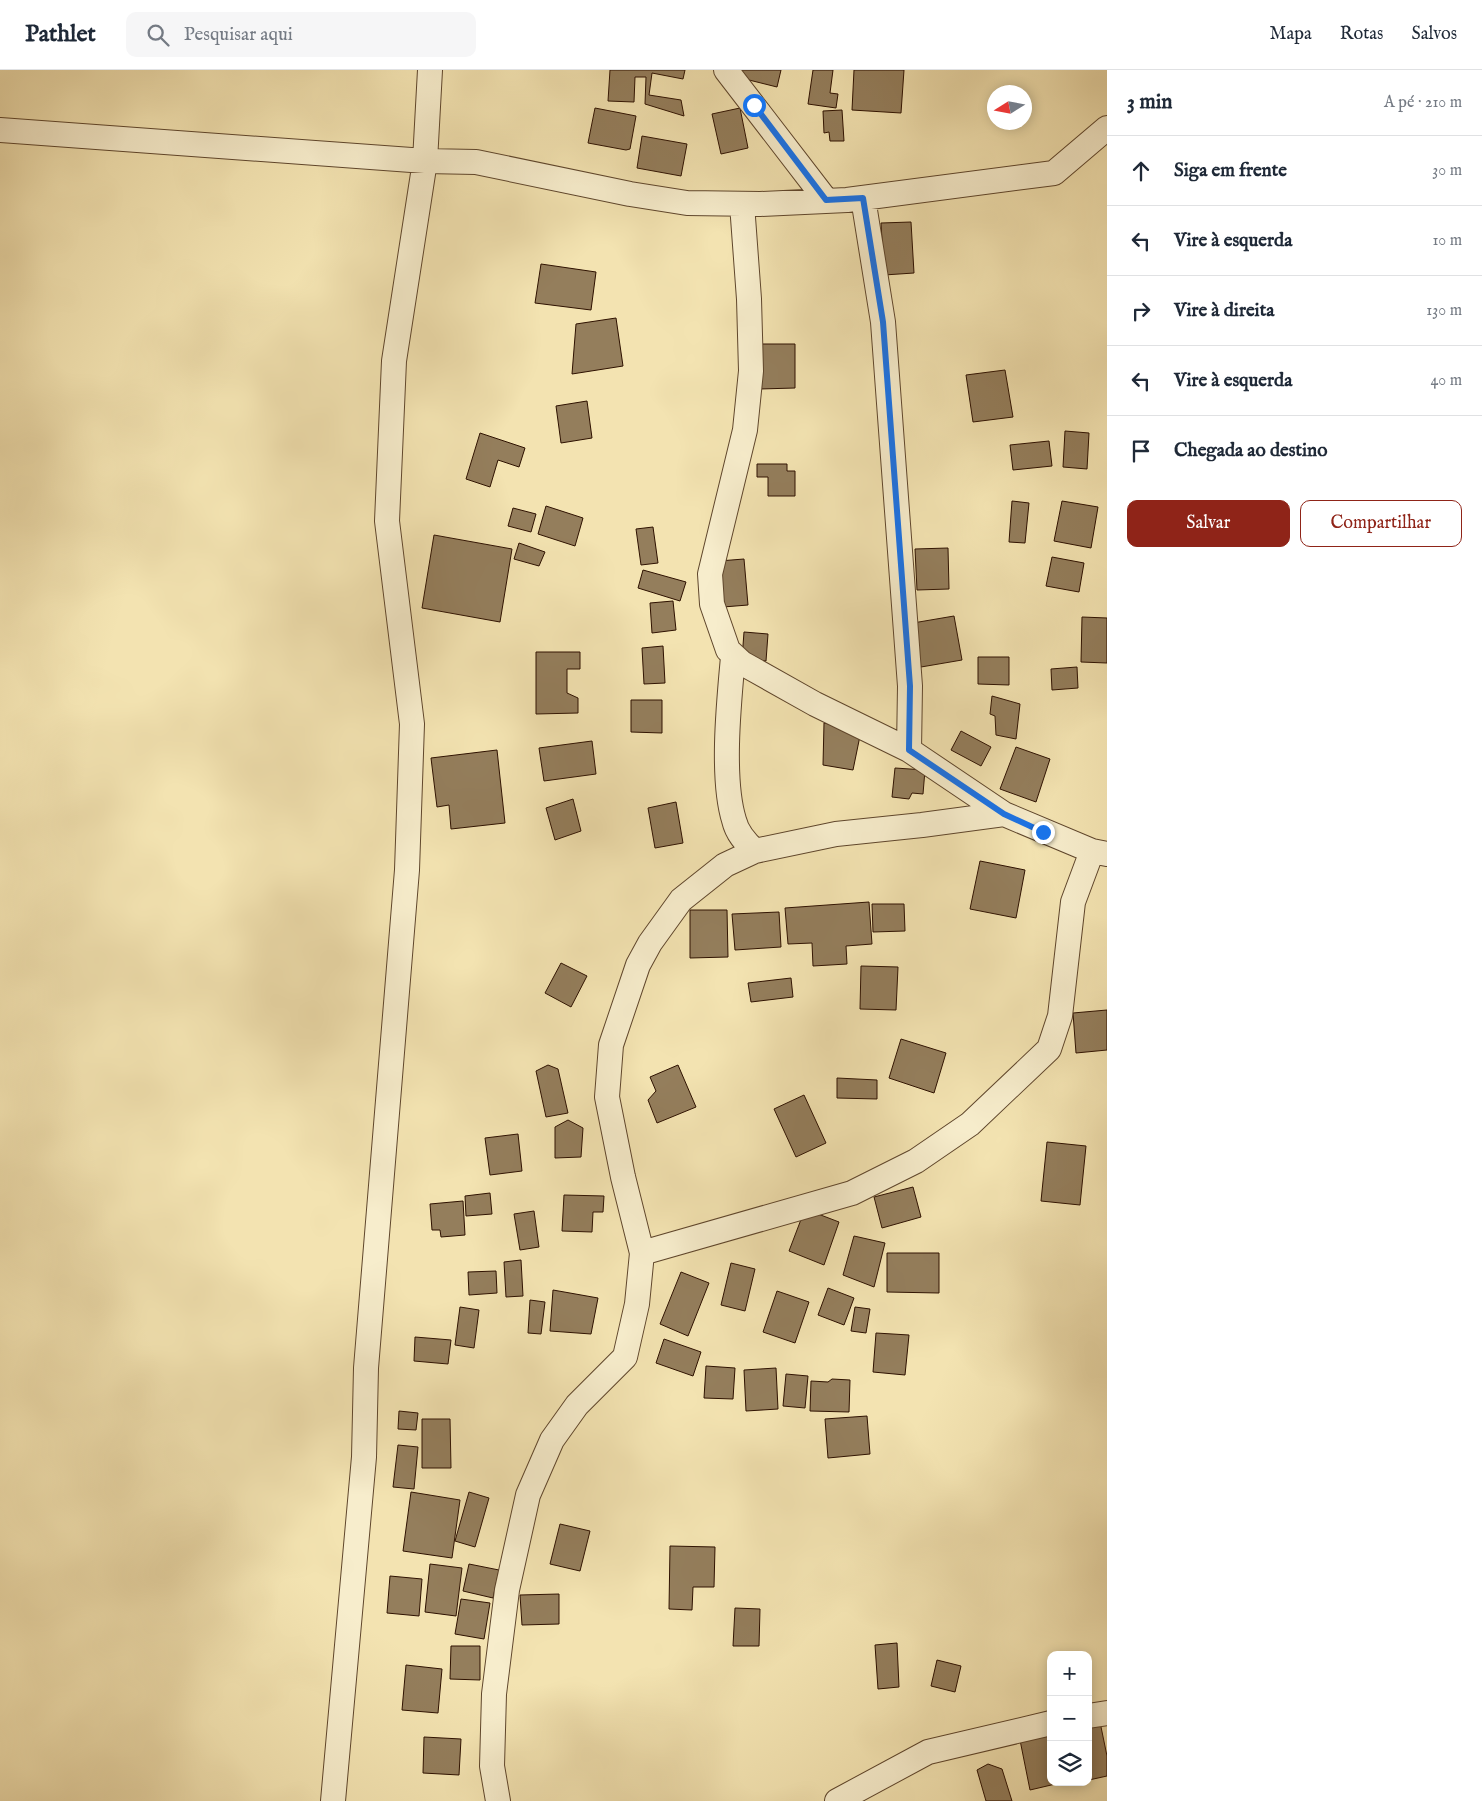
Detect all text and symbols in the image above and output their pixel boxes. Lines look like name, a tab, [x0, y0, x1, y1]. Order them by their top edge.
search box	[126, 12, 476, 57]
text: Pathlet	[25, 19, 96, 50]
icon: search	[144, 21, 172, 49]
text: Pesquisar aqui	[184, 23, 293, 47]
text: Mapa	[1270, 23, 1312, 46]
text: Rotas	[1340, 23, 1383, 46]
text: Salvos	[1411, 23, 1457, 46]
north arrow	[987, 85, 1032, 130]
text: 3 min	[1127, 89, 1172, 116]
text: A pé · 210 m	[1384, 93, 1462, 113]
route start	[743, 94, 766, 117]
icon: ahead	[1127, 157, 1155, 185]
text: Siga em frente	[1174, 159, 1287, 183]
text: 30 m	[1432, 161, 1462, 181]
icon: left	[1127, 227, 1155, 255]
text: Vire à esquerda	[1174, 229, 1292, 253]
text: 10 m	[1432, 231, 1462, 251]
icon: right	[1127, 297, 1155, 325]
text: Vire à direita	[1174, 299, 1274, 323]
text: 130 m	[1426, 301, 1462, 321]
icon: left	[1127, 367, 1155, 395]
text: Vire à esquerda	[1174, 369, 1292, 393]
text: 40 m	[1430, 371, 1462, 391]
icon: arrive	[1127, 437, 1155, 465]
text: Chegada ao destino	[1174, 439, 1327, 463]
button: Salvar	[1127, 500, 1290, 547]
button: Compartilhar	[1300, 500, 1462, 547]
route end	[1032, 821, 1055, 844]
map controls	[1047, 1651, 1092, 1786]
button: +	[1047, 1651, 1092, 1696]
button: −	[1047, 1696, 1092, 1741]
button: layers	[1047, 1741, 1092, 1786]

